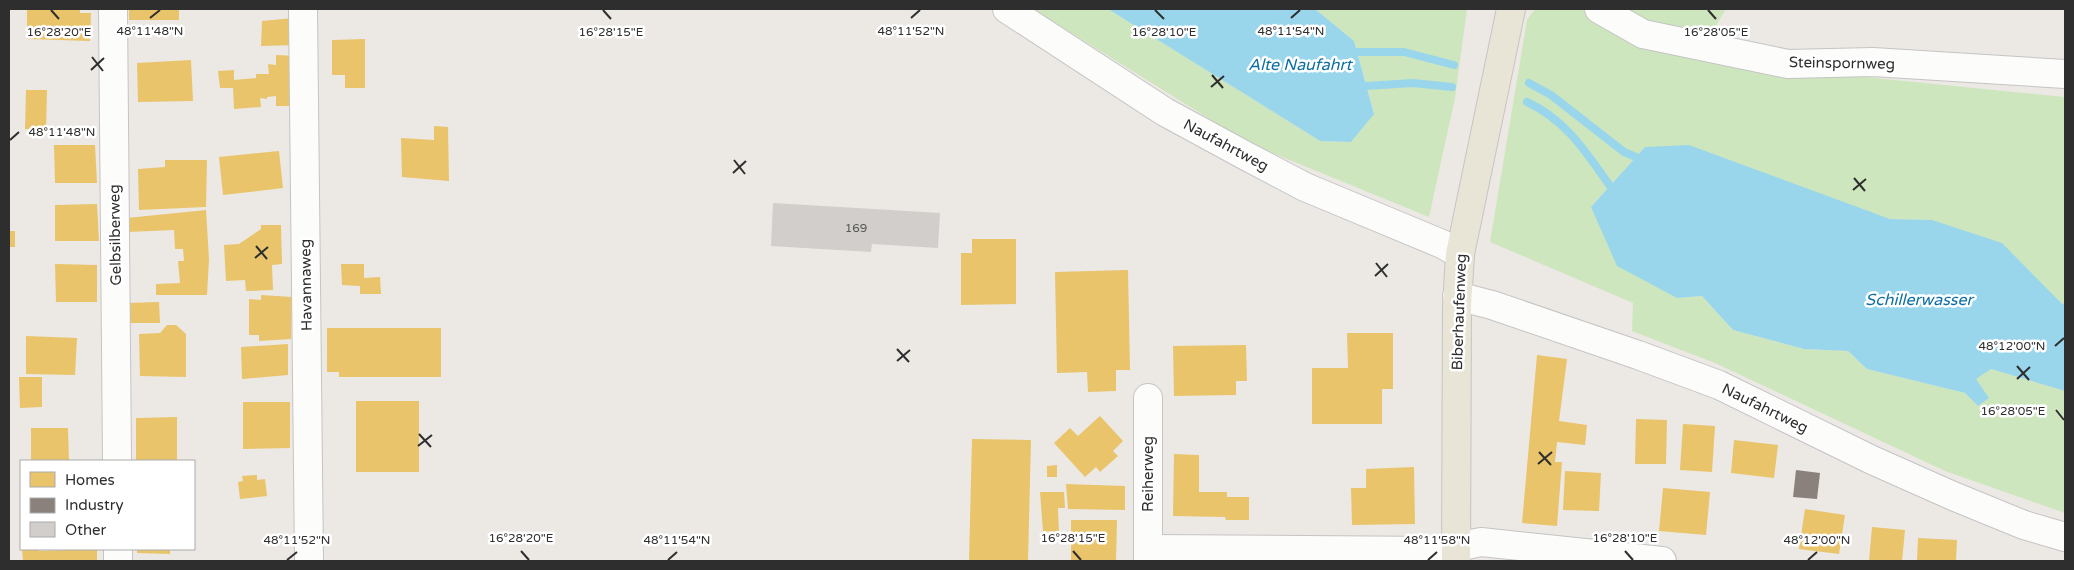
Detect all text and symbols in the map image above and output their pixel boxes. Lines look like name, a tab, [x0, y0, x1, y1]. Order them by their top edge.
text: 48°11'48"N	[117, 24, 184, 38]
text: 48°11'52"N	[878, 24, 945, 38]
text: 48°11'54"N	[1258, 24, 1325, 38]
text: 16°28'20"E	[27, 25, 92, 39]
text: 16°28'15"E	[579, 25, 644, 39]
text: 16°28'10"E	[1132, 25, 1197, 39]
text: 16°28'05"E	[1684, 25, 1749, 39]
street label: Steinspornweg	[1789, 53, 1895, 73]
water label: Alte Naufahrt	[1248, 55, 1354, 75]
street label: Naufahrtweg	[1180, 115, 1272, 175]
text: 48°11'48"N	[29, 125, 96, 139]
street label: Gelbsilberweg	[105, 184, 125, 286]
house number: 169	[845, 221, 867, 235]
street label: Havannaweg	[296, 239, 316, 331]
street label: Biberhaufenweg	[1448, 253, 1470, 371]
water label: Schillerwasser	[1865, 290, 1975, 310]
text: 48°12'00"N	[1979, 339, 2046, 353]
street label: Naufahrtweg	[1719, 379, 1811, 437]
text: 16°28'05"E	[1981, 404, 2046, 418]
street label: Reiherweg	[1139, 436, 1157, 512]
legend	[20, 460, 195, 550]
text: Homes	[65, 471, 115, 489]
text: Industry	[65, 496, 124, 514]
text: Other	[65, 521, 107, 539]
text: 16°28'20"E	[489, 531, 554, 545]
text: 16°28'15"E	[1041, 531, 1106, 545]
text: 16°28'10"E	[1593, 531, 1658, 545]
text: 48°11'52"N	[264, 533, 331, 547]
text: 48°11'54"N	[644, 533, 711, 547]
text: 48°11'58"N	[1404, 533, 1471, 547]
text: 48°12'00"N	[1784, 533, 1851, 547]

